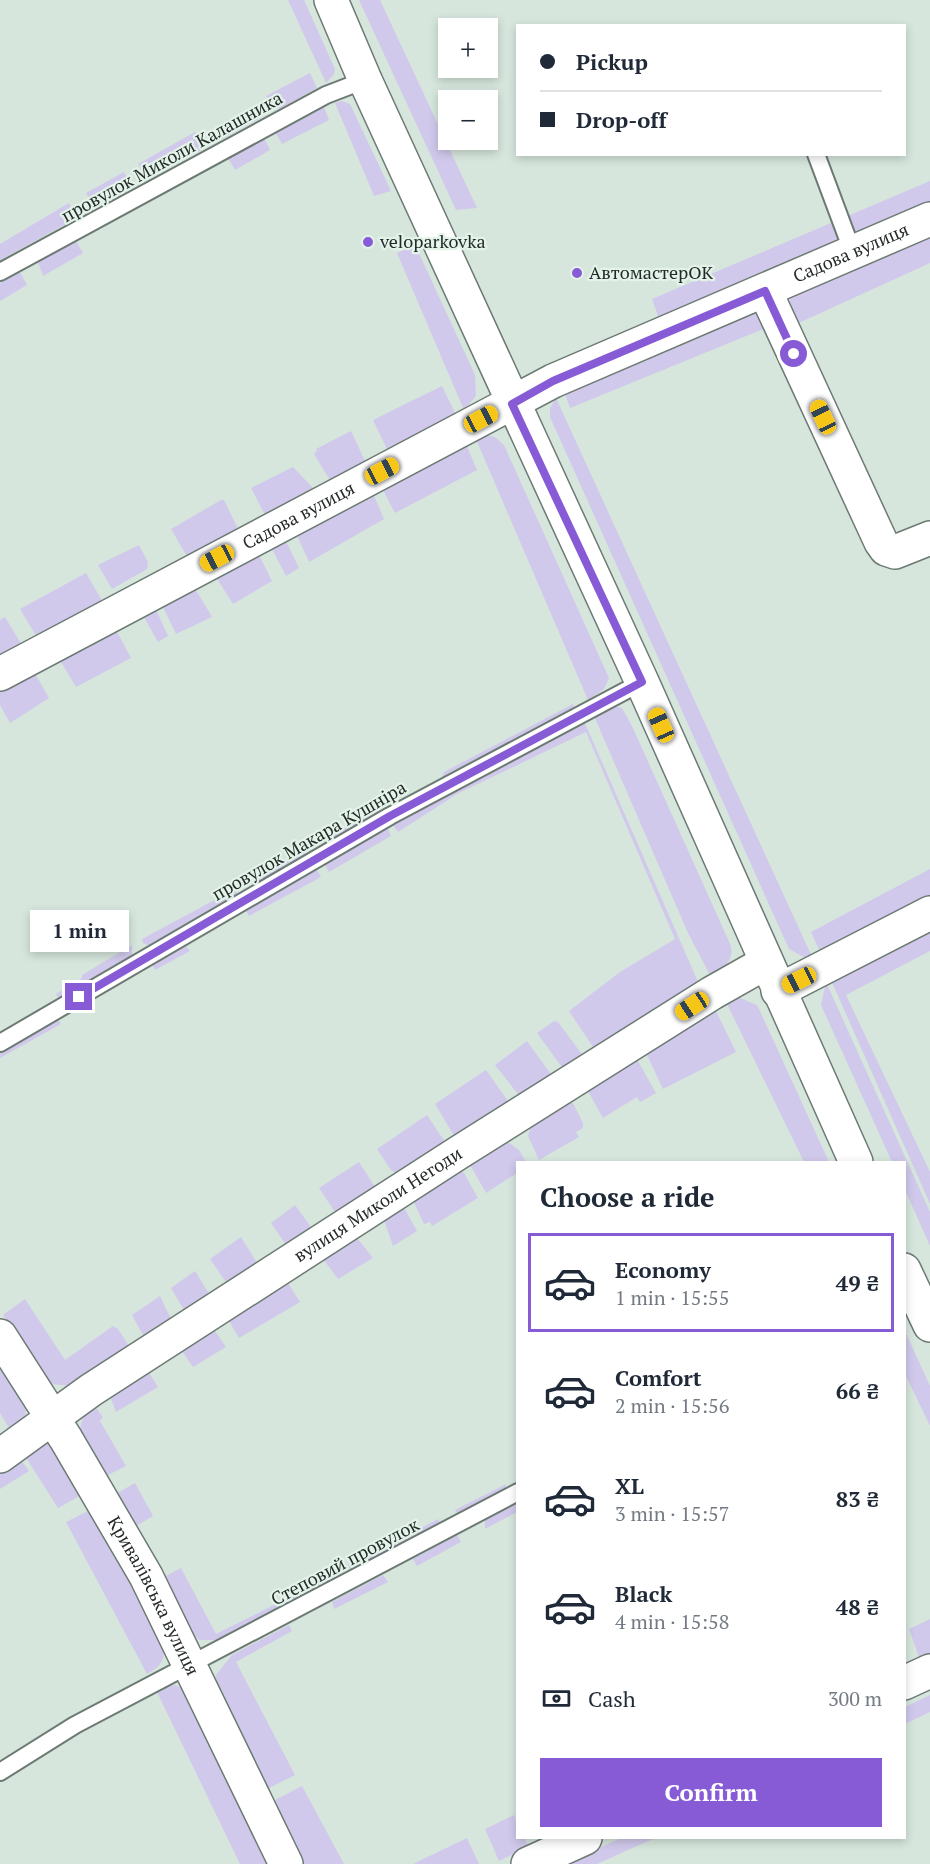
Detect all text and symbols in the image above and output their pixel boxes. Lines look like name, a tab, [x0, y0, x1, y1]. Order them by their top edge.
map controls	[438, 18, 498, 150]
button: +	[438, 18, 498, 78]
text: Pickup	[576, 47, 648, 76]
street label: провулок Миколи Калашника	[57, 85, 286, 227]
button: −	[438, 90, 498, 150]
text: Drop-off	[576, 105, 667, 134]
street label: Садова вулиця	[789, 217, 912, 288]
place label: veloparkovka	[379, 229, 486, 253]
marker: veloparkovka	[361, 235, 375, 249]
place label: АвтомастерОК	[589, 260, 714, 284]
marker: АвтомастерОК	[570, 266, 584, 280]
route start	[780, 340, 807, 367]
car	[807, 397, 839, 437]
car	[461, 403, 501, 435]
car	[362, 455, 402, 487]
street label: Садова вулиця	[238, 475, 358, 554]
car	[197, 542, 237, 574]
car	[645, 705, 677, 745]
street label: провулок Макара Кушніра	[207, 775, 410, 906]
callout: 1 min	[29, 910, 128, 952]
text: 1 min	[52, 917, 107, 944]
car	[779, 964, 819, 996]
route end	[65, 983, 92, 1010]
car	[672, 989, 712, 1023]
street label: вулиця Миколи Негоди	[289, 1141, 466, 1267]
text: Choose a ride	[540, 1179, 715, 1215]
text: Economy	[615, 1255, 711, 1284]
icon: car	[543, 1256, 597, 1310]
text: 49 ₴	[836, 1268, 879, 1297]
text: 1 min · 15:55	[615, 1284, 729, 1311]
text: Comfort	[615, 1363, 701, 1392]
icon: car	[543, 1364, 597, 1418]
text: 66 ₴	[836, 1376, 879, 1405]
text: 2 min · 15:56	[615, 1392, 729, 1419]
text: XL	[615, 1471, 644, 1500]
icon: car	[543, 1472, 597, 1526]
text: 83 ₴	[836, 1484, 879, 1513]
text: 3 min · 15:57	[615, 1500, 729, 1527]
street label: Кривалівська вулиця	[103, 1511, 205, 1679]
street label: Степовий провулок	[266, 1512, 423, 1610]
text: Black	[615, 1579, 672, 1608]
icon: car	[543, 1580, 597, 1634]
text: 48 ₴	[836, 1592, 879, 1621]
text: 4 min · 15:58	[615, 1608, 729, 1635]
icon: cash	[540, 1682, 573, 1715]
text: Cash	[588, 1684, 636, 1713]
text: 300 m	[828, 1685, 882, 1712]
button: Confirm	[540, 1758, 882, 1827]

